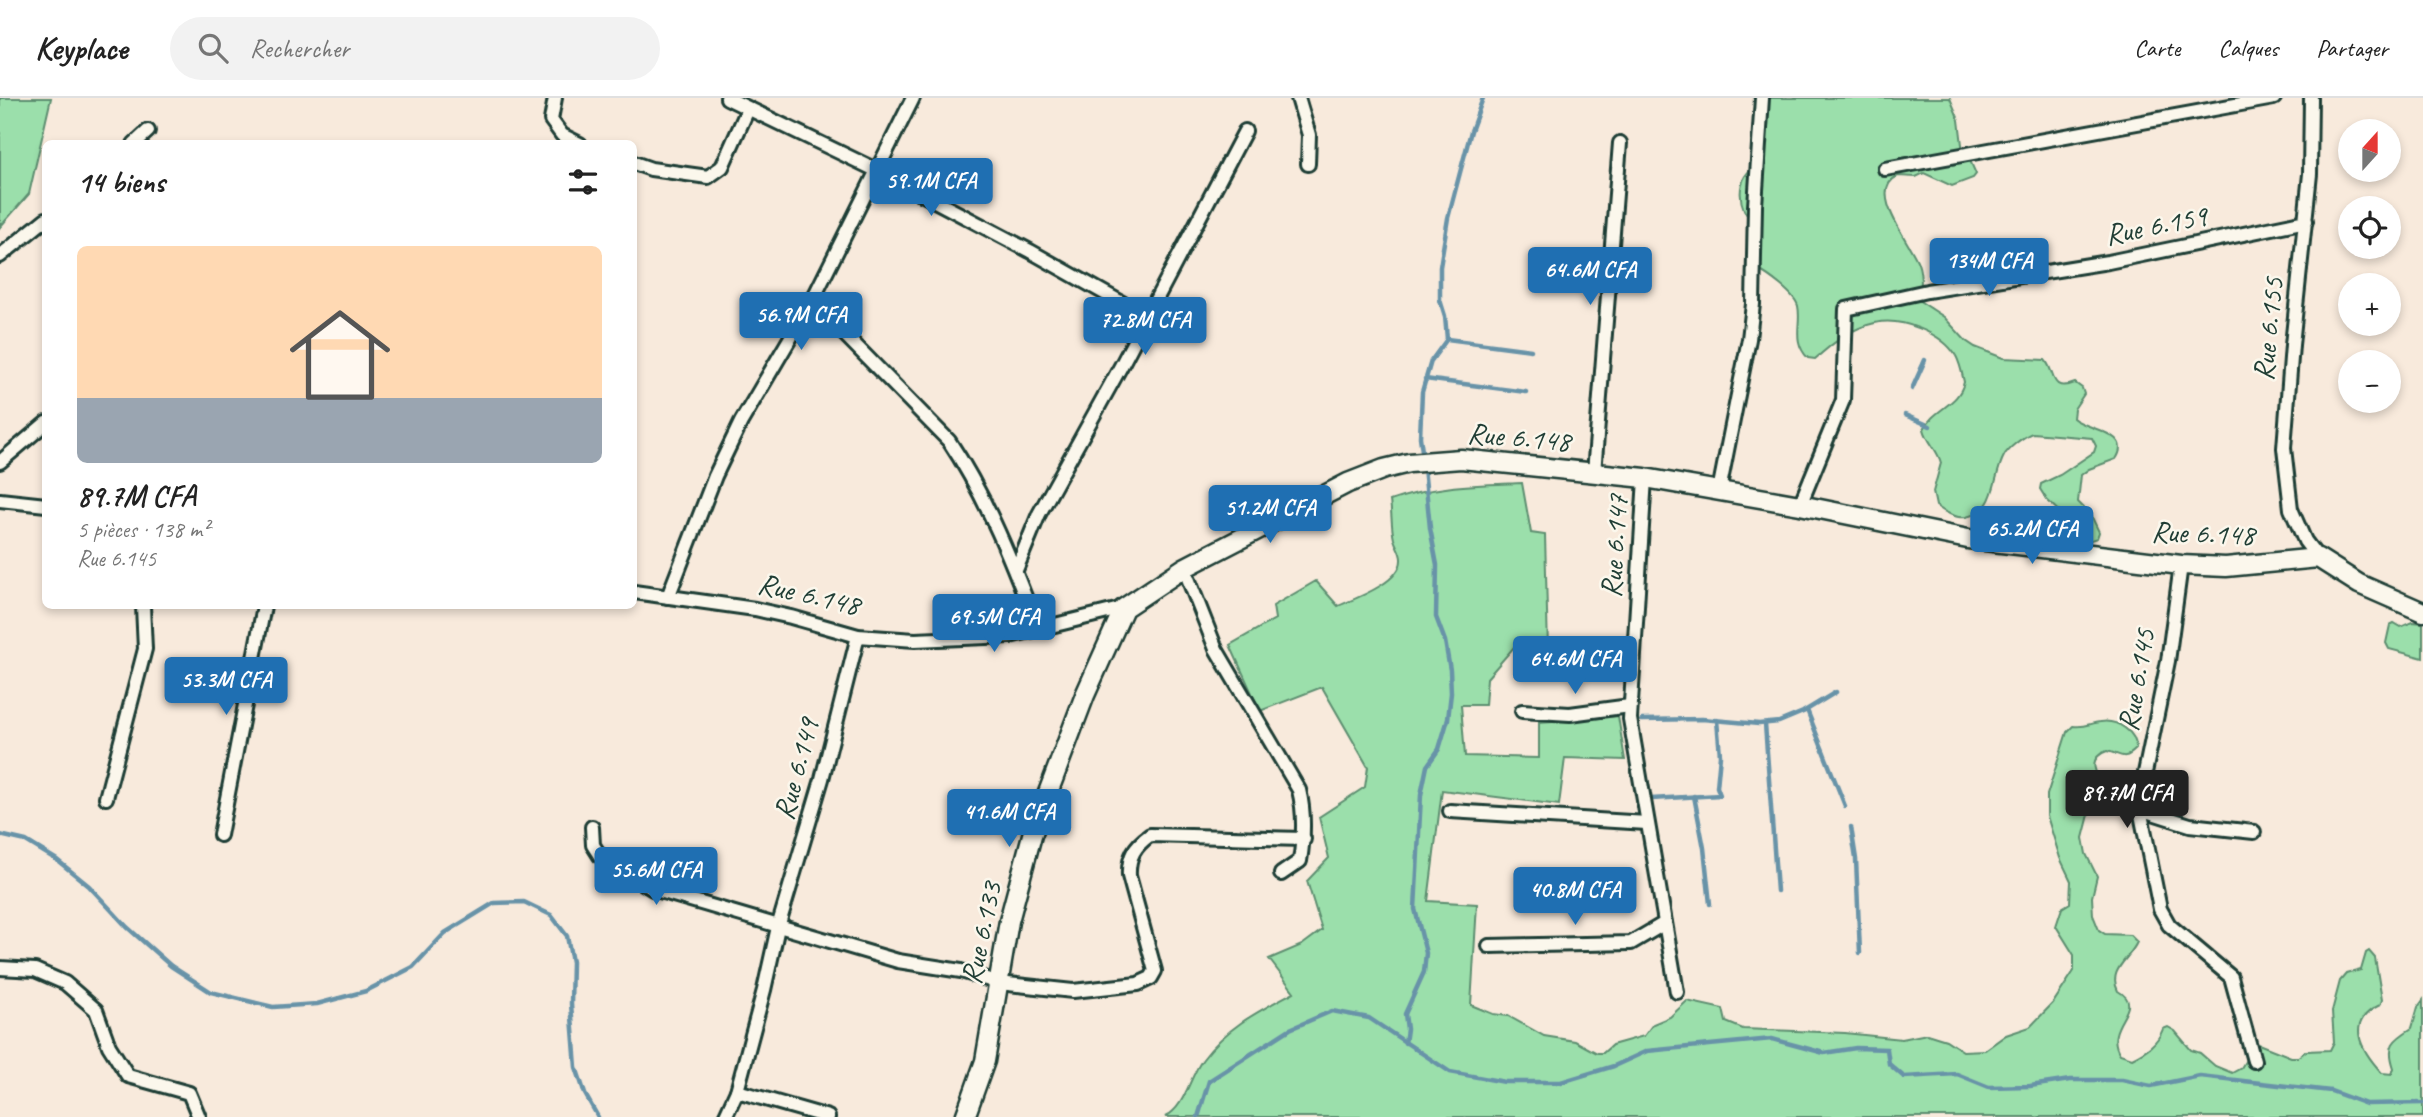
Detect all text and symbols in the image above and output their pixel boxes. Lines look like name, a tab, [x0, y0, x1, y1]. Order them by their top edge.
search box	[170, 17, 660, 80]
text: Keyplace	[35, 27, 128, 69]
icon: search	[194, 29, 232, 67]
text: Rechercher	[250, 32, 349, 65]
text: Carte	[2134, 33, 2180, 63]
text: Calques	[2218, 33, 2278, 63]
text: Partager	[2316, 33, 2388, 63]
north arrow	[2338, 119, 2401, 182]
map controls	[2338, 119, 2401, 413]
pin: 59.1M CFA	[851, 158, 1011, 218]
text: 14 biens	[77, 163, 165, 201]
icon: filters	[564, 163, 602, 201]
text: 59.1M CFA	[886, 166, 976, 195]
street label: Rue 6.159	[2102, 196, 2213, 254]
button: locate	[2338, 196, 2401, 259]
pin: 134M CFA	[1917, 238, 2061, 298]
text: 134M CFA	[1946, 246, 2032, 275]
pin: 64.6M CFA	[1510, 248, 1670, 307]
text: 64.6M CFA	[1544, 255, 1636, 284]
button: +	[2338, 273, 2401, 336]
street label: Rue 6.155	[2244, 274, 2292, 382]
icon: home	[277, 292, 403, 418]
pin: 56.9M CFA	[721, 292, 881, 352]
pin: 72.8M CFA	[1065, 298, 1225, 357]
text: 56.9M CFA	[755, 300, 847, 329]
text: 72.8M CFA	[1099, 305, 1191, 334]
button: −	[2338, 350, 2401, 413]
street label: Rue 6.148	[1466, 414, 1575, 461]
text: 89.7M CFA	[77, 477, 196, 515]
pin: 51.2M CFA	[1190, 486, 1350, 545]
street label: Rue 6.147	[1591, 492, 1637, 599]
text: 51.2M CFA	[1225, 493, 1315, 522]
pin: 65.2M CFA	[1952, 506, 2112, 566]
street label: Rue 6.148	[2151, 512, 2258, 554]
text: 65.2M CFA	[1986, 514, 2078, 543]
text: 5 pièces · 138 m²	[77, 515, 209, 544]
text: Rue 6.145	[77, 544, 156, 573]
street label: Rue 6.148	[754, 564, 866, 625]
pin: 69.5M CFA	[914, 594, 1074, 654]
text: 69.5M CFA	[948, 602, 1040, 631]
street label: Rue 6.145	[2108, 624, 2164, 734]
pin: 64.6M CFA	[1495, 636, 1655, 696]
text: 64.6M CFA	[1529, 644, 1621, 673]
pin: 53.3M CFA	[146, 658, 306, 717]
text: 53.3M CFA	[181, 665, 271, 694]
street label: Rue 6.149	[764, 712, 828, 824]
pin: 89.7M CFA	[2047, 770, 2207, 830]
text: 89.7M CFA	[2082, 778, 2172, 807]
pin: 41.6M CFA	[929, 790, 1089, 849]
text: 41.6M CFA	[963, 797, 1055, 826]
pin: 55.6M CFA	[576, 848, 736, 907]
text: 55.6M CFA	[611, 855, 701, 884]
pin: 40.8M CFA	[1495, 868, 1655, 927]
text: 40.8M CFA	[1529, 875, 1621, 904]
street label: Rue 6.133	[952, 876, 1011, 987]

